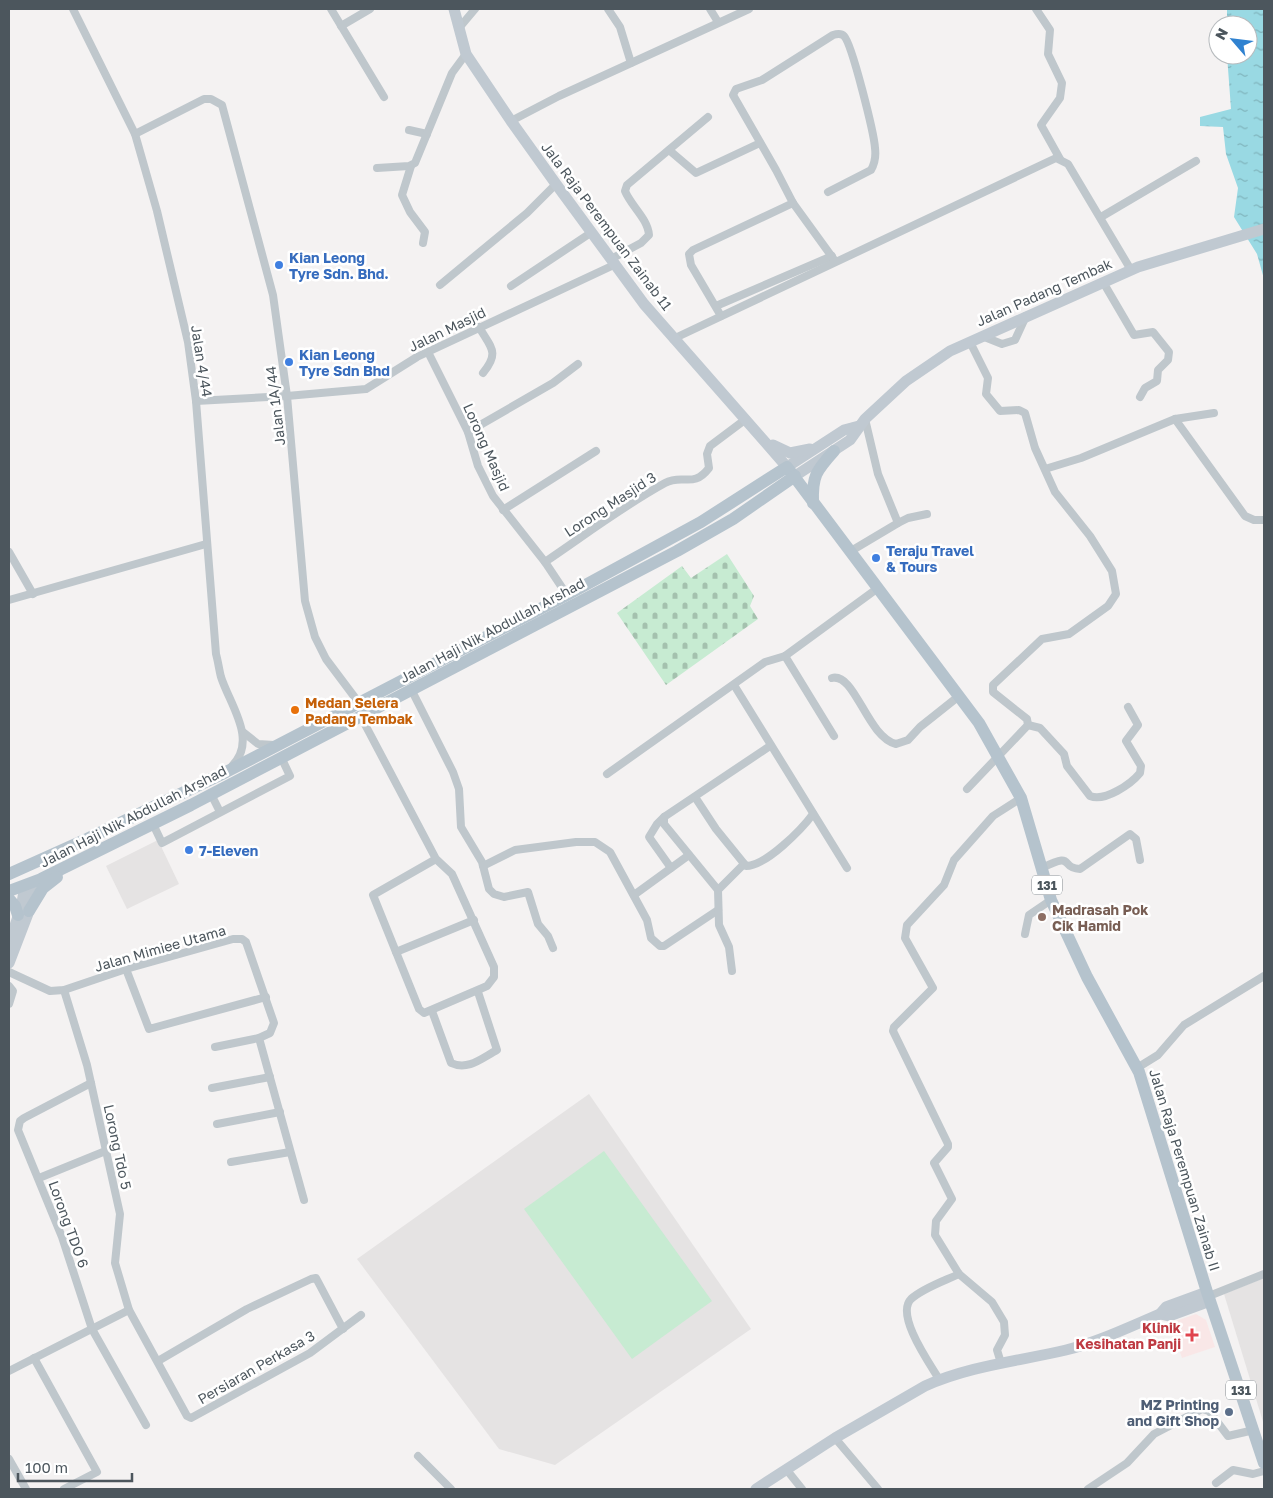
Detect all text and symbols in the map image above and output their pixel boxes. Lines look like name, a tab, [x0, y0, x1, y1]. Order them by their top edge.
north arrow	[1208, 15, 1258, 65]
text: N	[1211, 25, 1231, 42]
street label: Jala Raja Perempuan Zainab 11	[538, 138, 676, 314]
place label: Kian Leong Tyre Sdn. Bhd.	[289, 249, 389, 282]
street label: Jalan Padang Tembak	[974, 254, 1115, 330]
marker: Kian Leong Tyre Sdn. Bhd.	[273, 259, 285, 271]
street label: Jalan Masjid	[406, 303, 488, 355]
street label: Jalan 4/44	[188, 324, 216, 398]
place label: Kian Leong Tyre Sdn Bhd	[299, 346, 390, 379]
marker: Kian Leong Tyre Sdn Bhd	[283, 356, 295, 368]
street label: Jalan 1A/44	[262, 365, 288, 447]
street label: Lorong Masjid	[460, 401, 514, 493]
street label: Lorong Masjid 3	[561, 468, 659, 540]
place label: Teraju Travel & Tours	[886, 542, 974, 575]
marker: Teraju Travel & Tours	[870, 552, 882, 564]
street label: Jalan Haji Nik Abdullah Arshad	[397, 574, 587, 686]
place label: Medan Selera Padang Tembak	[305, 694, 413, 727]
marker: Medan Selera Padang Tembak	[289, 704, 301, 716]
street label: Jalan Haji Nik Abdullah Arshad	[37, 761, 229, 871]
place label: 7-Eleven	[199, 842, 258, 859]
marker: 7-Eleven	[183, 844, 195, 856]
road number: 131	[1032, 876, 1062, 894]
place label: Madrasah Pok Cik Hamid	[1052, 901, 1148, 934]
marker: Madrasah Pok Cik Hamid	[1036, 911, 1048, 923]
street label: Jalan Mimiee Utama	[92, 921, 228, 975]
street label: Jalan Raja Perempuan Zainab II	[1146, 1067, 1224, 1273]
street label: Lorong Tdo 5	[101, 1103, 135, 1191]
street label: Lorong TDO 6	[45, 1178, 93, 1270]
place label: Klinik Kesihatan Panji	[1075, 1319, 1181, 1352]
street label: Persiaran Perkasa 3	[194, 1327, 318, 1407]
marker: Klinik Kesihatan Panji	[1185, 1328, 1199, 1342]
road number: 131	[1226, 1380, 1256, 1400]
place label: MZ Printing and Gift Shop	[1127, 1396, 1219, 1429]
marker: MZ Printing and Gift Shop	[1223, 1406, 1235, 1418]
scale bar	[18, 1450, 131, 1482]
text: 100 m	[25, 1458, 68, 1476]

